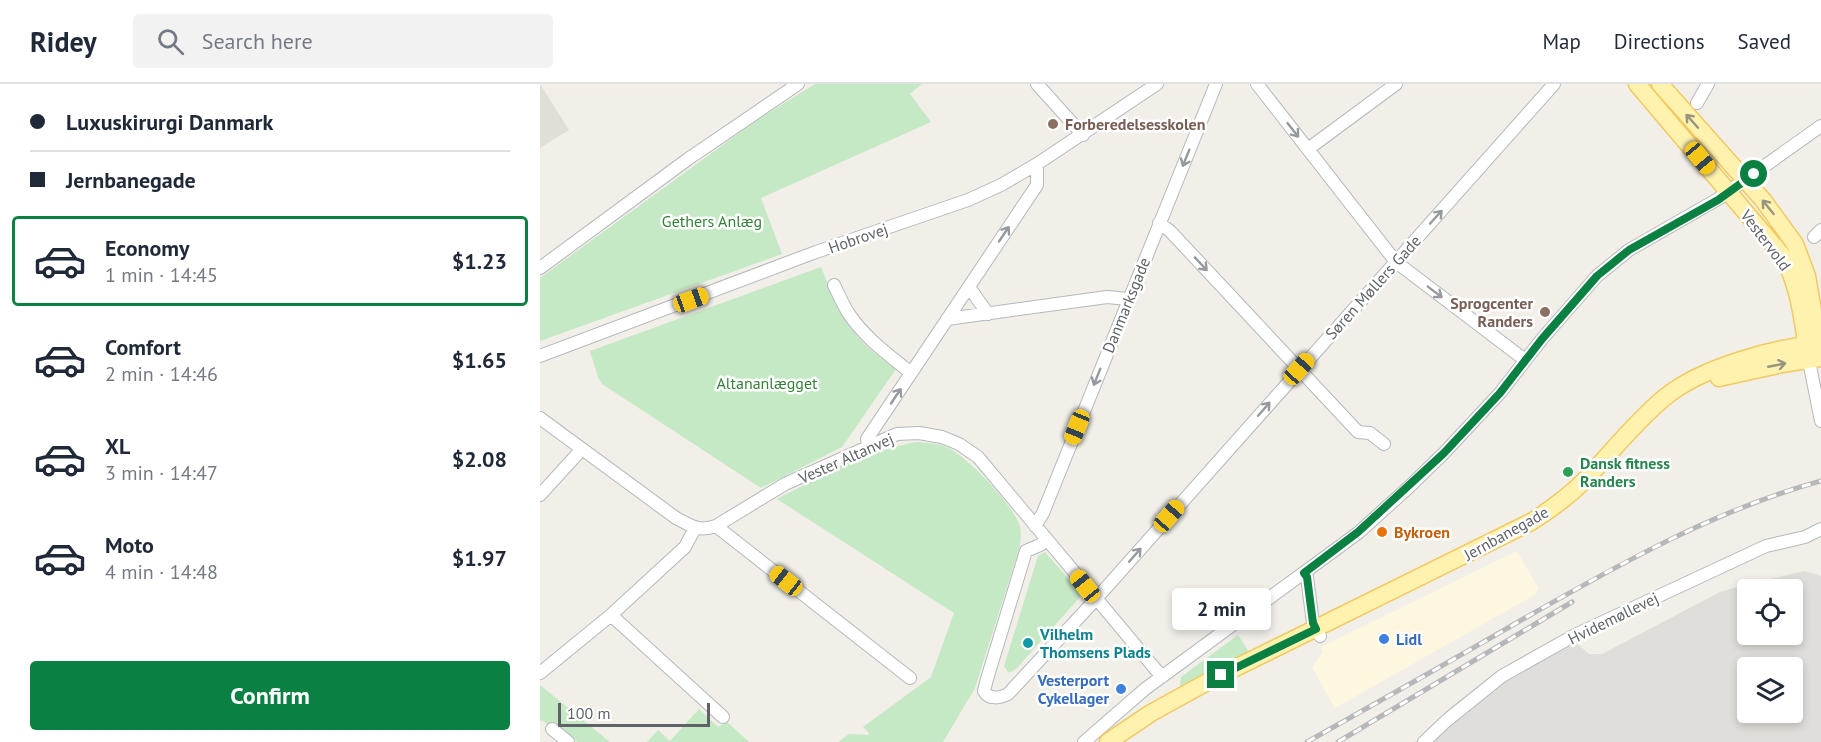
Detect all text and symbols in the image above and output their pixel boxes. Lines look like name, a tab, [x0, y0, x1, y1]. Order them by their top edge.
search box	[133, 14, 553, 68]
text: Ridey	[30, 23, 97, 60]
icon: search	[154, 25, 187, 58]
text: Search here	[202, 27, 313, 55]
text: Map	[1542, 28, 1581, 55]
text: Directions	[1614, 28, 1705, 55]
text: Saved	[1738, 28, 1791, 55]
text: Luxuskirurgi Danmark	[66, 108, 273, 136]
place label: Forberedelsesskolen	[1065, 114, 1205, 134]
one-way arrow	[1685, 114, 1699, 129]
marker: Forberedelsesskolen	[1046, 117, 1060, 131]
one-way arrow	[1287, 122, 1300, 138]
car	[1682, 138, 1718, 178]
one-way arrow	[1180, 148, 1191, 166]
route start	[1740, 160, 1767, 187]
text: Jernbanegade	[66, 166, 196, 194]
one-way arrow	[1762, 199, 1775, 215]
street label: Vestervold	[1736, 205, 1795, 274]
one-way arrow	[1429, 210, 1443, 225]
park label: Gethers Anlæg	[662, 211, 762, 231]
street label: Hobrovej	[826, 218, 890, 258]
one-way arrow	[998, 226, 1010, 243]
street label: Søren Møllers Gade	[1321, 231, 1425, 343]
icon: car	[33, 234, 87, 288]
text: Economy	[105, 234, 189, 262]
text: $1.23	[452, 247, 507, 275]
street label: Danmarksgade	[1098, 254, 1154, 356]
one-way arrow	[1194, 256, 1208, 271]
text: 1 min · 14:45	[105, 262, 218, 288]
car	[671, 285, 711, 315]
one-way arrow	[1426, 285, 1442, 298]
place label: Sprogcenter Randers	[1450, 293, 1533, 331]
marker: Sprogcenter Randers	[1538, 305, 1552, 319]
icon: car	[33, 333, 87, 387]
text: Comfort	[105, 333, 181, 361]
text: $1.65	[452, 346, 507, 374]
car	[1280, 350, 1318, 388]
one-way arrow	[1767, 359, 1786, 370]
text: 2 min · 14:46	[105, 361, 218, 387]
one-way arrow	[1091, 368, 1102, 386]
park label: Altananlægget	[717, 373, 818, 393]
one-way arrow	[890, 388, 902, 405]
one-way arrow	[1257, 402, 1271, 417]
car	[1062, 407, 1092, 447]
street label: Vester Altanvej	[795, 428, 897, 488]
icon: car	[33, 432, 87, 486]
text: XL	[105, 432, 130, 460]
text: $2.08	[452, 445, 507, 473]
place label: Dansk fitness Randers	[1580, 453, 1670, 491]
text: 3 min · 14:47	[105, 460, 218, 486]
marker: Dansk fitness Randers	[1561, 465, 1575, 479]
car	[1150, 497, 1188, 535]
street label: Jernbanegade	[1459, 502, 1552, 565]
place label: Bykroen	[1394, 522, 1450, 542]
marker: Bykroen	[1375, 525, 1389, 539]
icon: car	[33, 531, 87, 585]
text: Moto	[105, 531, 154, 559]
text: $1.97	[452, 544, 507, 572]
one-way arrow	[1128, 548, 1142, 563]
text: 4 min · 14:48	[105, 559, 218, 585]
car	[766, 563, 806, 599]
car	[1067, 566, 1103, 606]
map controls	[1737, 579, 1803, 723]
button: locate	[1737, 579, 1803, 645]
callout: 2 min	[1172, 588, 1270, 630]
street label: Hvidemøllevej	[1565, 588, 1661, 648]
text: 2 min	[1197, 596, 1246, 622]
place label: Vilhelm Thomsens Plads	[1039, 624, 1151, 662]
place label: Lidl	[1396, 629, 1422, 649]
marker: Lidl	[1377, 632, 1391, 646]
marker: Vilhelm Thomsens Plads	[1021, 636, 1035, 650]
button: layers	[1737, 657, 1803, 723]
button: Confirm	[30, 661, 510, 730]
route end	[1207, 661, 1234, 688]
place label: Vesterport Cykellager	[1037, 670, 1109, 708]
marker: Vesterport Cykellager	[1114, 682, 1128, 696]
scale bar	[558, 700, 710, 728]
text: 100 m	[567, 703, 610, 723]

